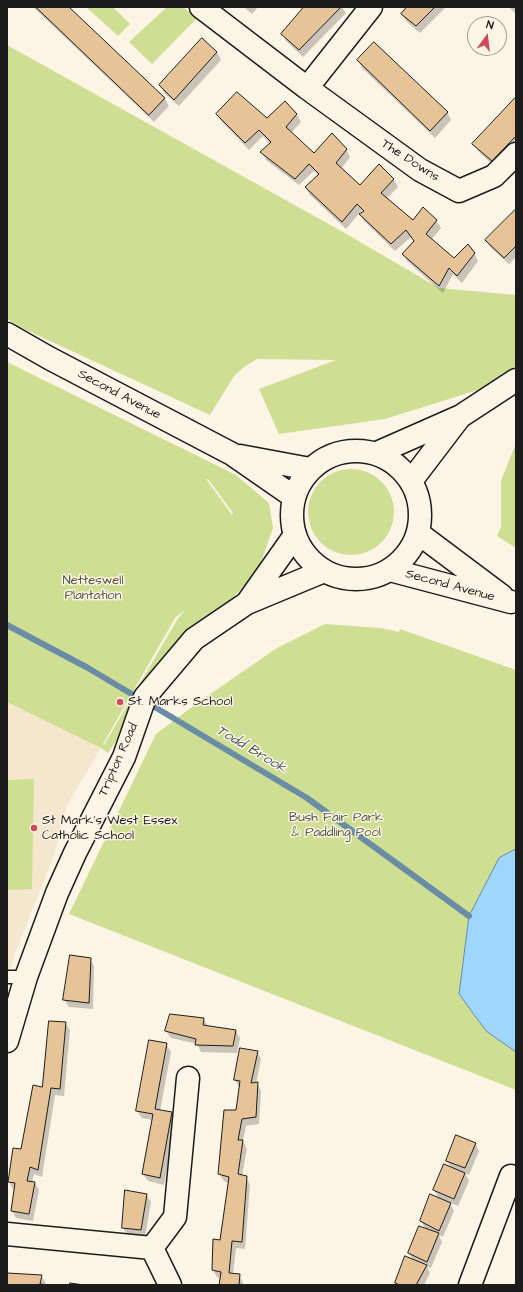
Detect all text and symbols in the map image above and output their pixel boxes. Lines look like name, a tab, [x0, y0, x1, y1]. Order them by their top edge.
north arrow	[467, 16, 507, 56]
text: N	[485, 17, 495, 33]
street label: The Downs	[378, 136, 442, 186]
street label: Second Avenue	[75, 367, 163, 423]
street label: Second Avenue	[404, 567, 496, 605]
park label: Netteswell Plantation	[63, 573, 123, 604]
place label: St. Marks School	[128, 694, 233, 710]
marker: St. Marks School	[115, 697, 125, 707]
street label: Tripton Road	[96, 721, 142, 799]
water label: Todd Brook	[213, 723, 289, 777]
park label: Bush Fair Park & Paddling Pool	[289, 810, 383, 841]
place label: St Mark's West Essex Catholic School	[42, 813, 177, 844]
marker: St Mark's West Essex Catholic School	[29, 823, 39, 833]

